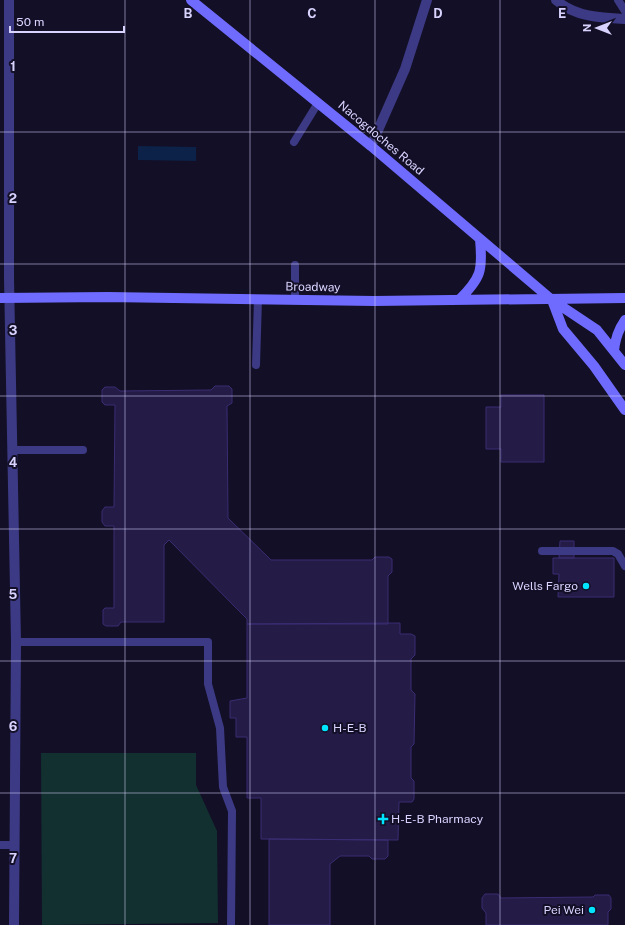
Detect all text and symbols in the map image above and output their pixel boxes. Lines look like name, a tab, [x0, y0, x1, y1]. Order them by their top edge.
text: B	[184, 6, 193, 21]
text: C	[307, 6, 317, 21]
text: D	[433, 6, 443, 21]
text: E	[558, 6, 566, 21]
scale bar	[10, 8, 124, 34]
north arrow	[577, 8, 617, 48]
text: 50 m	[16, 15, 44, 29]
text: N	[581, 24, 593, 32]
text: 1	[10, 59, 16, 74]
street label: Nacogdoches Road	[335, 98, 427, 178]
text: 2	[9, 191, 17, 206]
street label: Broadway	[285, 280, 341, 294]
text: 3	[9, 323, 18, 338]
text: 4	[9, 455, 18, 470]
place label: Wells Fargo	[512, 579, 578, 593]
marker: Wells Fargo	[581, 581, 591, 591]
text: 5	[9, 587, 18, 602]
text: 6	[9, 719, 18, 734]
place label: H-E-B	[333, 721, 367, 735]
marker: H-E-B	[320, 723, 330, 733]
place label: H-E-B Pharmacy	[391, 812, 484, 826]
marker: H-E-B Pharmacy	[378, 814, 388, 824]
text: 7	[9, 851, 17, 866]
place label: Pei Wei	[543, 903, 584, 917]
marker: Pei Wei	[587, 905, 597, 915]

